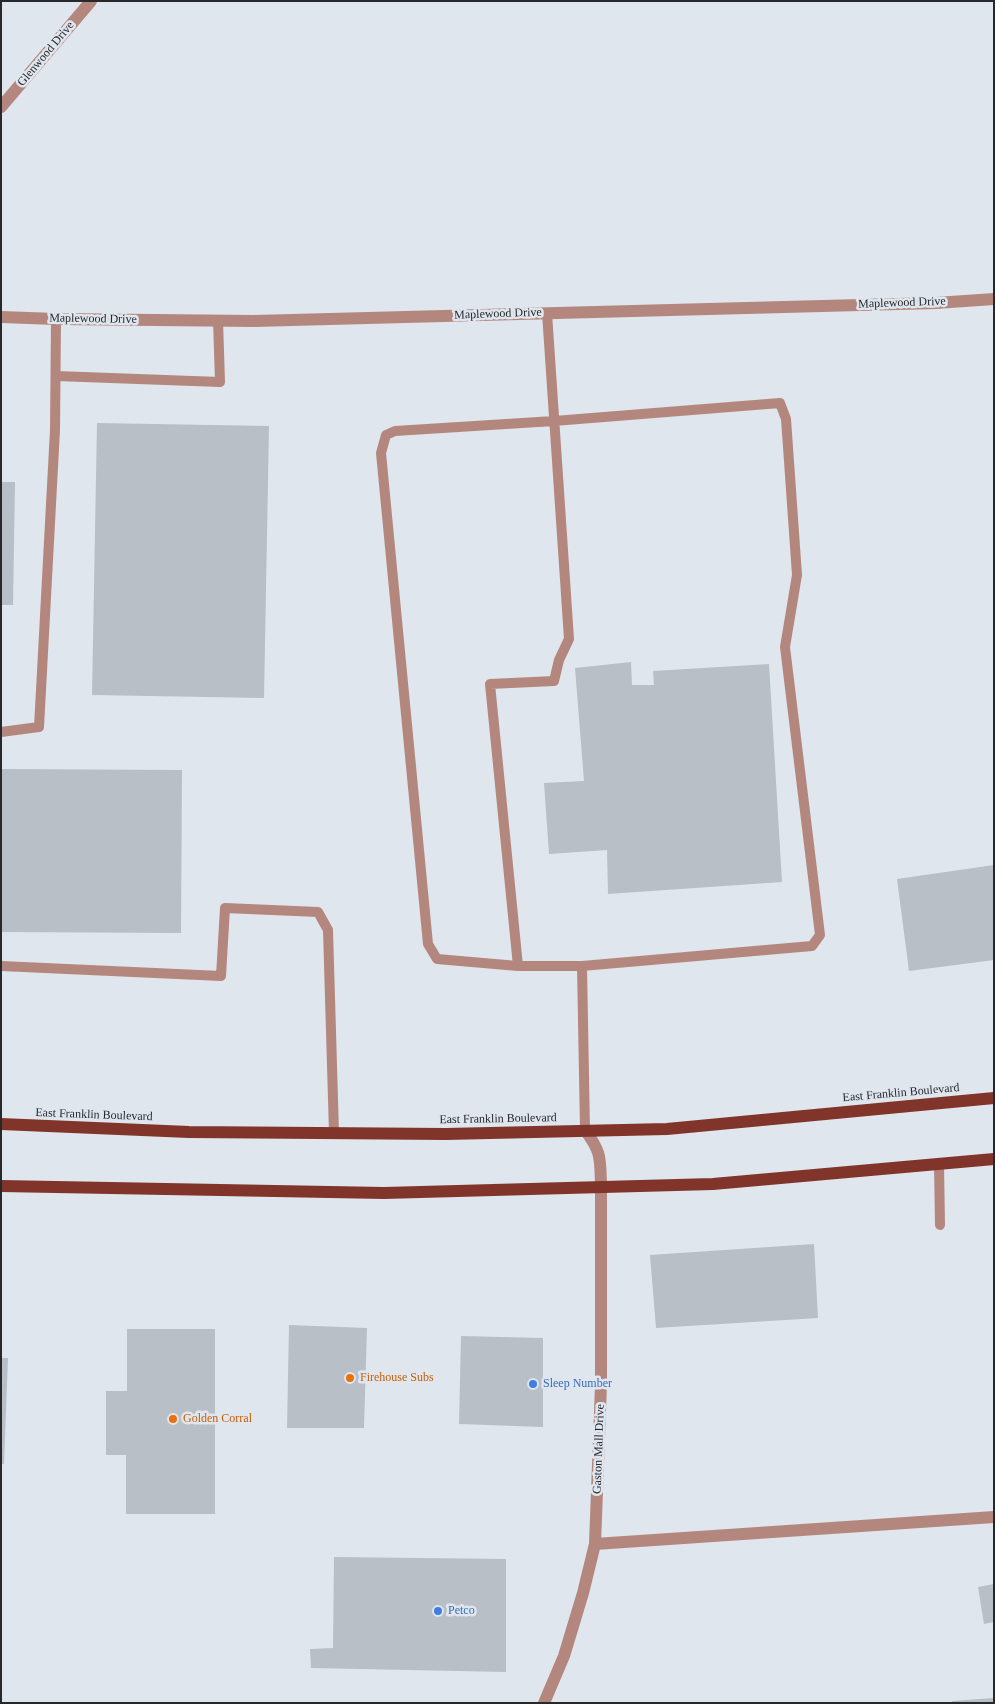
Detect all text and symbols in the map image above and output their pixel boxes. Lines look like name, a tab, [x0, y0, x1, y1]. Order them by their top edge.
street label: Glenwood Drive	[15, 19, 77, 89]
street label: Maplewood Drive	[858, 294, 946, 312]
street label: Maplewood Drive	[454, 305, 542, 323]
street label: Maplewood Drive	[49, 311, 137, 327]
street label: East Franklin Boulevard	[842, 1081, 960, 1105]
street label: East Franklin Boulevard	[35, 1106, 153, 1124]
street label: East Franklin Boulevard	[439, 1111, 557, 1127]
place label: Firehouse Subs	[360, 1371, 434, 1385]
marker: Firehouse Subs	[344, 1372, 356, 1384]
place label: Sleep Number	[543, 1377, 612, 1391]
marker: Sleep Number	[527, 1378, 539, 1390]
street label: Gaston Mall Drive	[590, 1404, 608, 1494]
place label: Golden Corral	[183, 1412, 252, 1426]
marker: Golden Corral	[167, 1413, 179, 1425]
place label: Petco	[448, 1604, 475, 1618]
marker: Petco	[432, 1605, 444, 1617]

